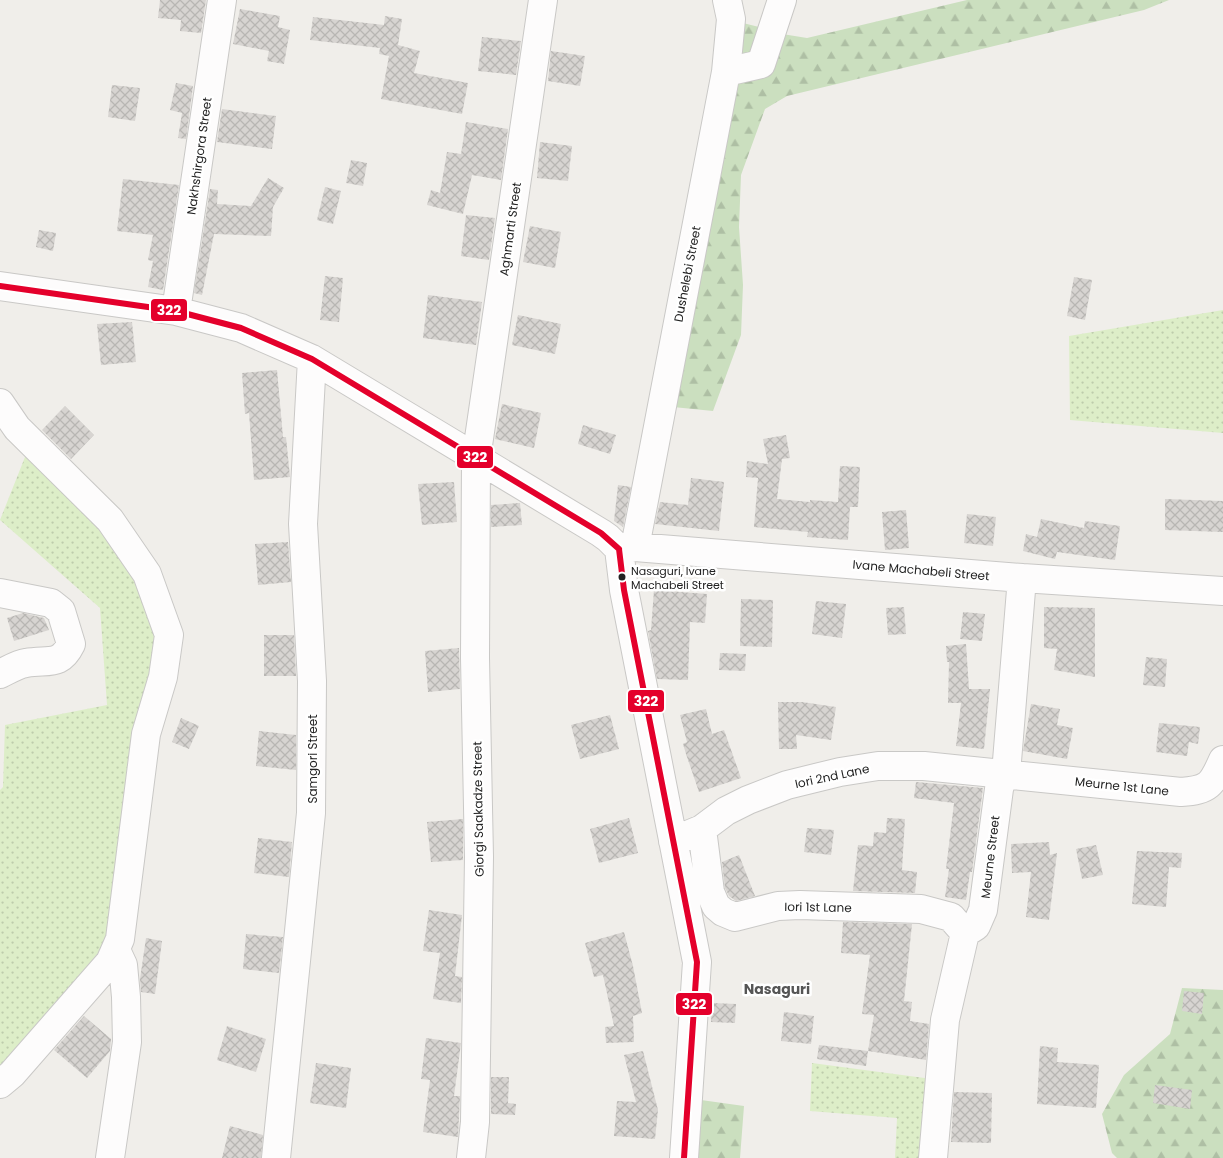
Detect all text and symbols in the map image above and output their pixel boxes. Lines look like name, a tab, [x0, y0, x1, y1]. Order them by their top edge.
street label: Nakhshirgora Street	[182, 96, 216, 216]
street label: Aghmarti Street	[495, 181, 525, 277]
street label: Dushelebi Street	[669, 225, 705, 323]
line badge: 322	[150, 298, 188, 322]
text: 322	[157, 300, 181, 320]
line badge: 322	[456, 445, 494, 469]
text: 322	[463, 447, 487, 467]
street label: Ivane Machabeli Street	[852, 556, 990, 584]
place label: Nasaguri, Ivane Machabeli Street	[631, 563, 724, 593]
marker: Nasaguri, Ivane Machabeli Street	[617, 572, 627, 582]
line badge: 322	[627, 689, 665, 713]
text: 322	[634, 691, 658, 711]
street label: Samgori Street	[304, 714, 321, 804]
street label: Giorgi Saakadze Street	[468, 741, 488, 877]
street label: Iori 2nd Lane	[793, 760, 871, 792]
street label: Meurne 1st Lane	[1074, 773, 1170, 799]
street label: Meurne Street	[976, 815, 1004, 899]
street label: Iori 1st Lane	[784, 898, 852, 916]
district label: Nasaguri	[744, 979, 810, 999]
line badge: 322	[675, 992, 713, 1016]
text: 322	[682, 994, 706, 1014]

